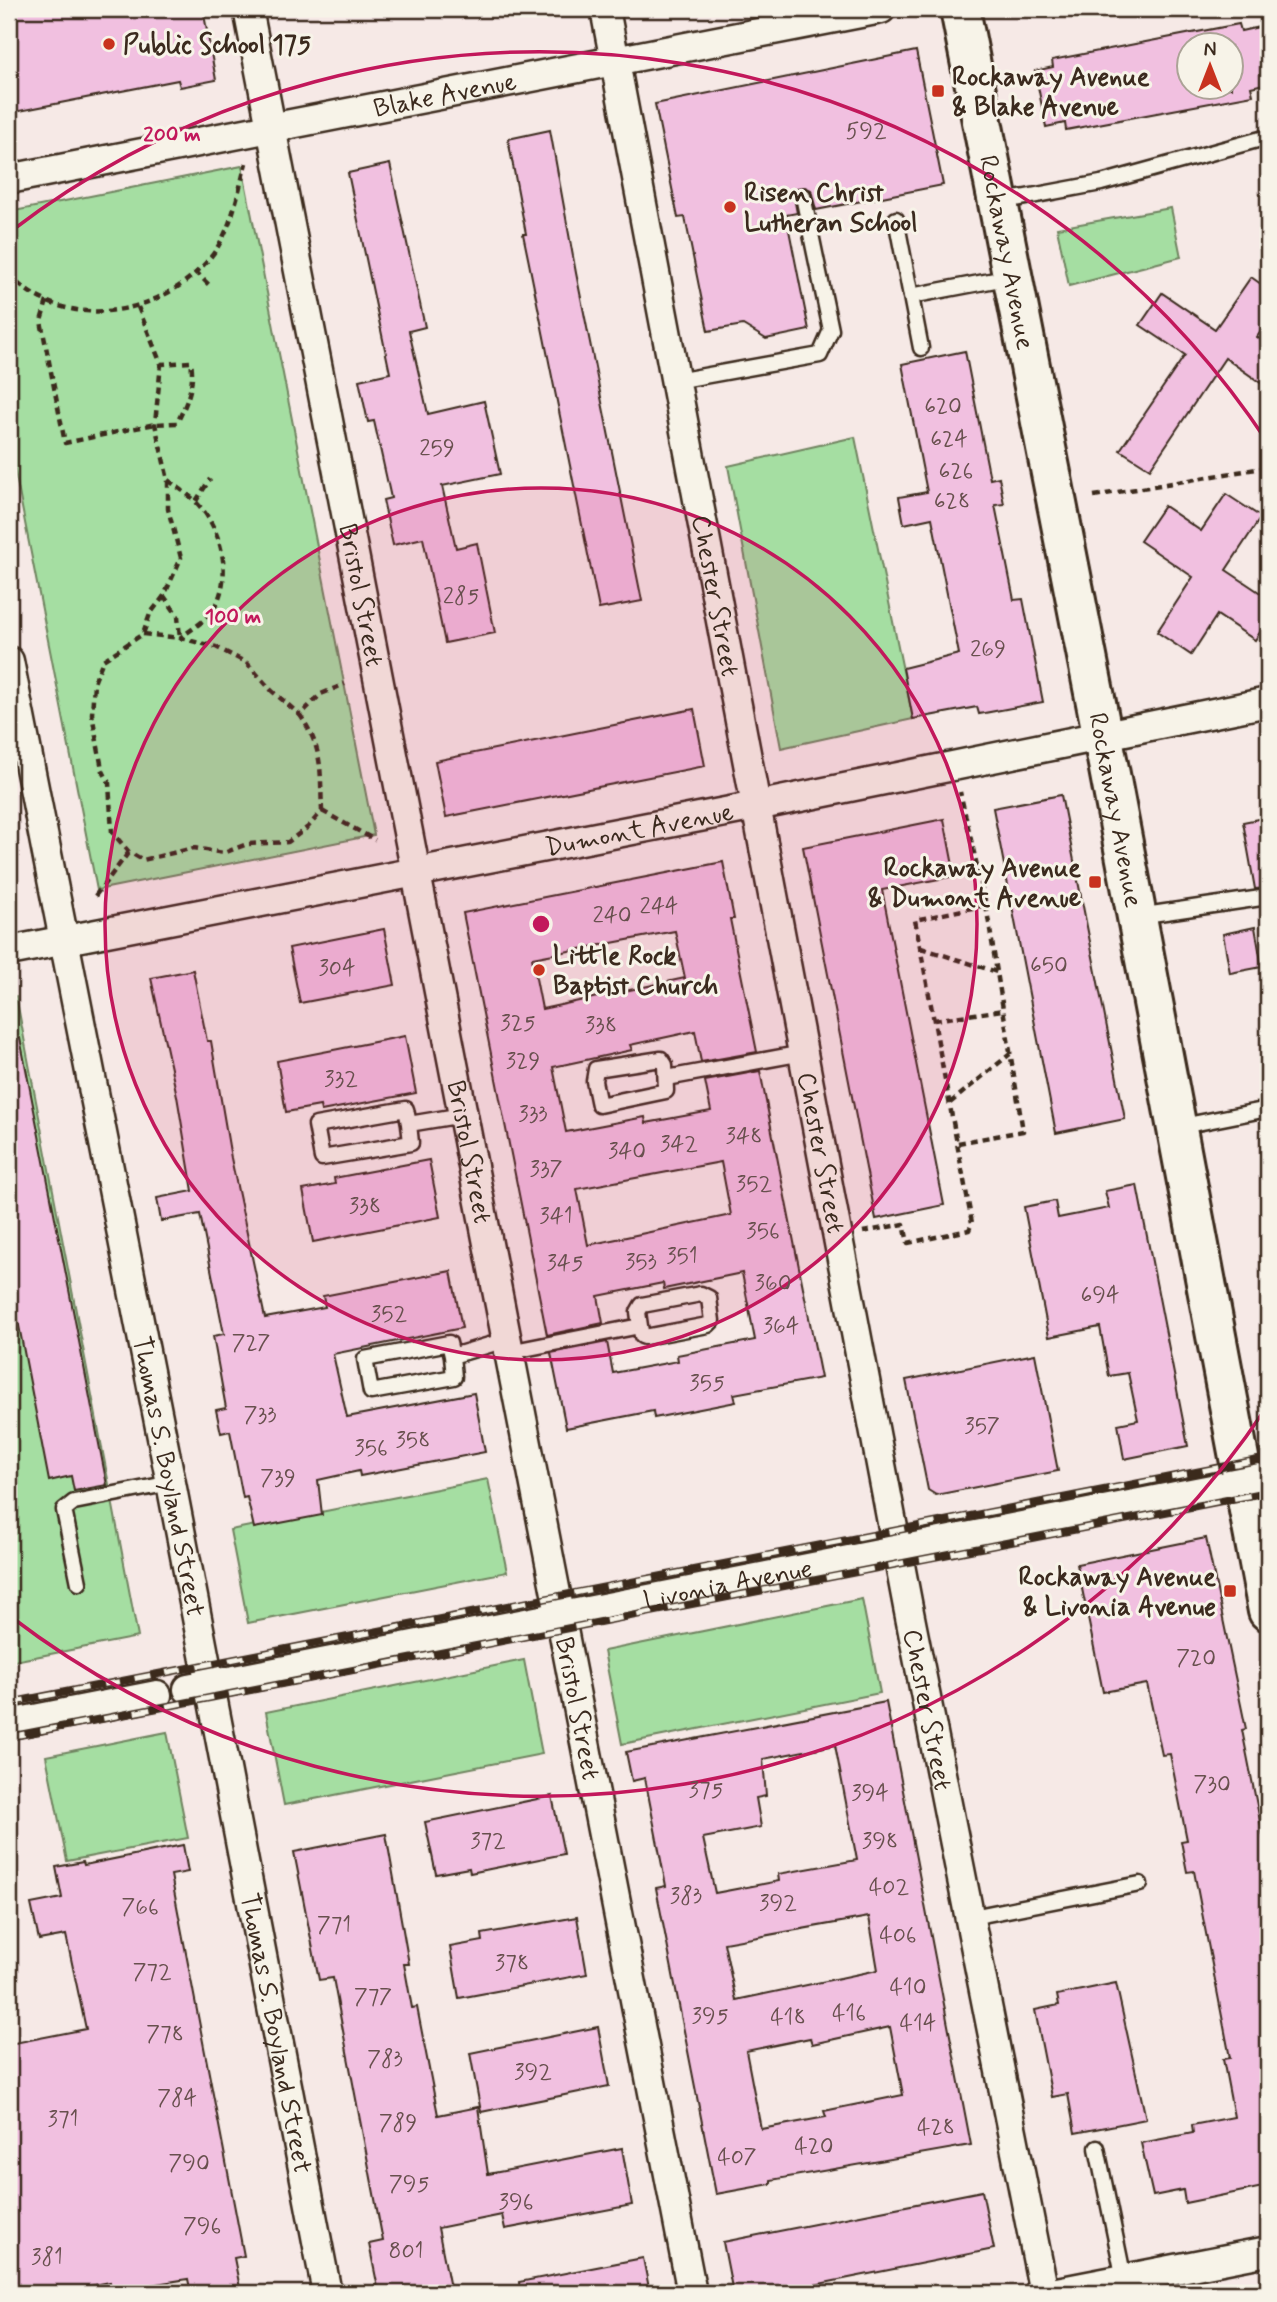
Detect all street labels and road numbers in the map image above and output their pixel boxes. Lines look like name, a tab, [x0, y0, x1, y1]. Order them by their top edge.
street label: Blake Avenue	[371, 65, 520, 127]
street label: Rockaway Avenue	[970, 152, 1041, 353]
street label: Chester Street	[682, 512, 746, 679]
street label: Bristol Street	[329, 521, 390, 670]
street label: Rockaway Avenue	[1079, 710, 1150, 911]
street label: Dumont Avenue	[542, 796, 737, 866]
street label: Chester Street	[788, 1069, 852, 1237]
street label: Bristol Street	[438, 1078, 499, 1226]
street label: Thomas S. Boyland Street	[123, 1333, 211, 1620]
street label: Livonia Avenue	[641, 1552, 816, 1619]
street label: Chester Street	[894, 1626, 959, 1793]
street label: Bristol Street	[546, 1634, 607, 1783]
street label: Thomas S. Boyland Street	[231, 1890, 319, 2177]

